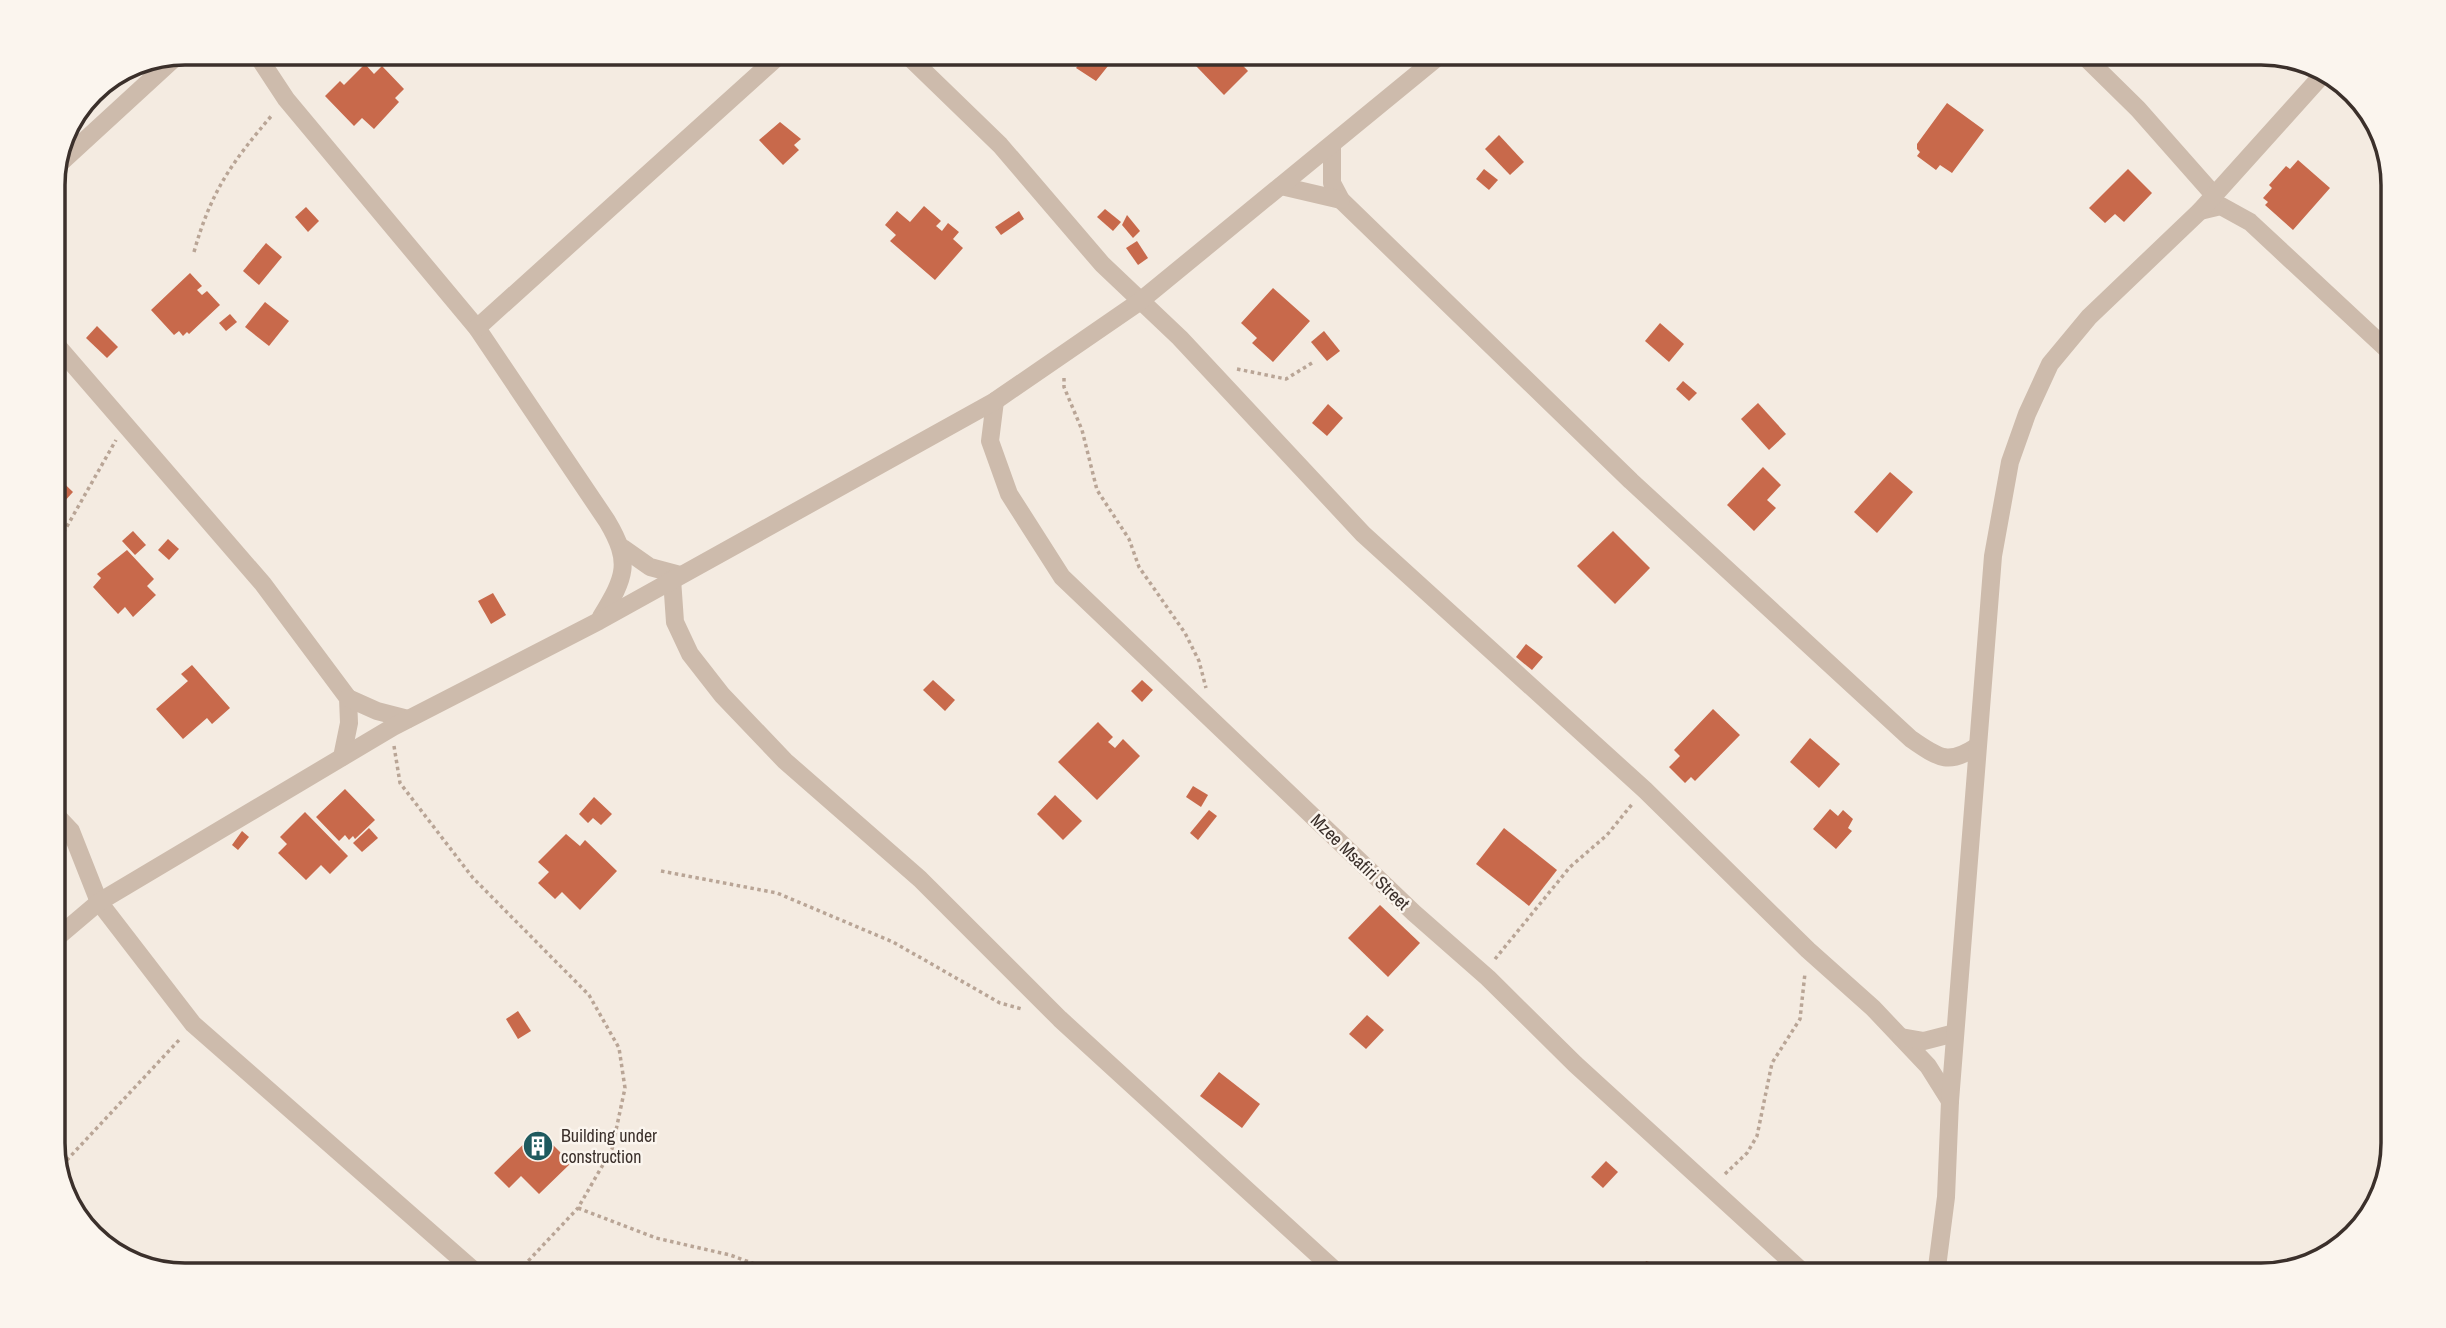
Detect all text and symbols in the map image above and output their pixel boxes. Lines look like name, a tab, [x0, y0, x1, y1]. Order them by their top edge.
street label: Mzee Msafiri Street	[1305, 808, 1415, 915]
place label: Building under construction	[561, 1123, 657, 1169]
building icon: Building under construction	[521, 1129, 555, 1163]

